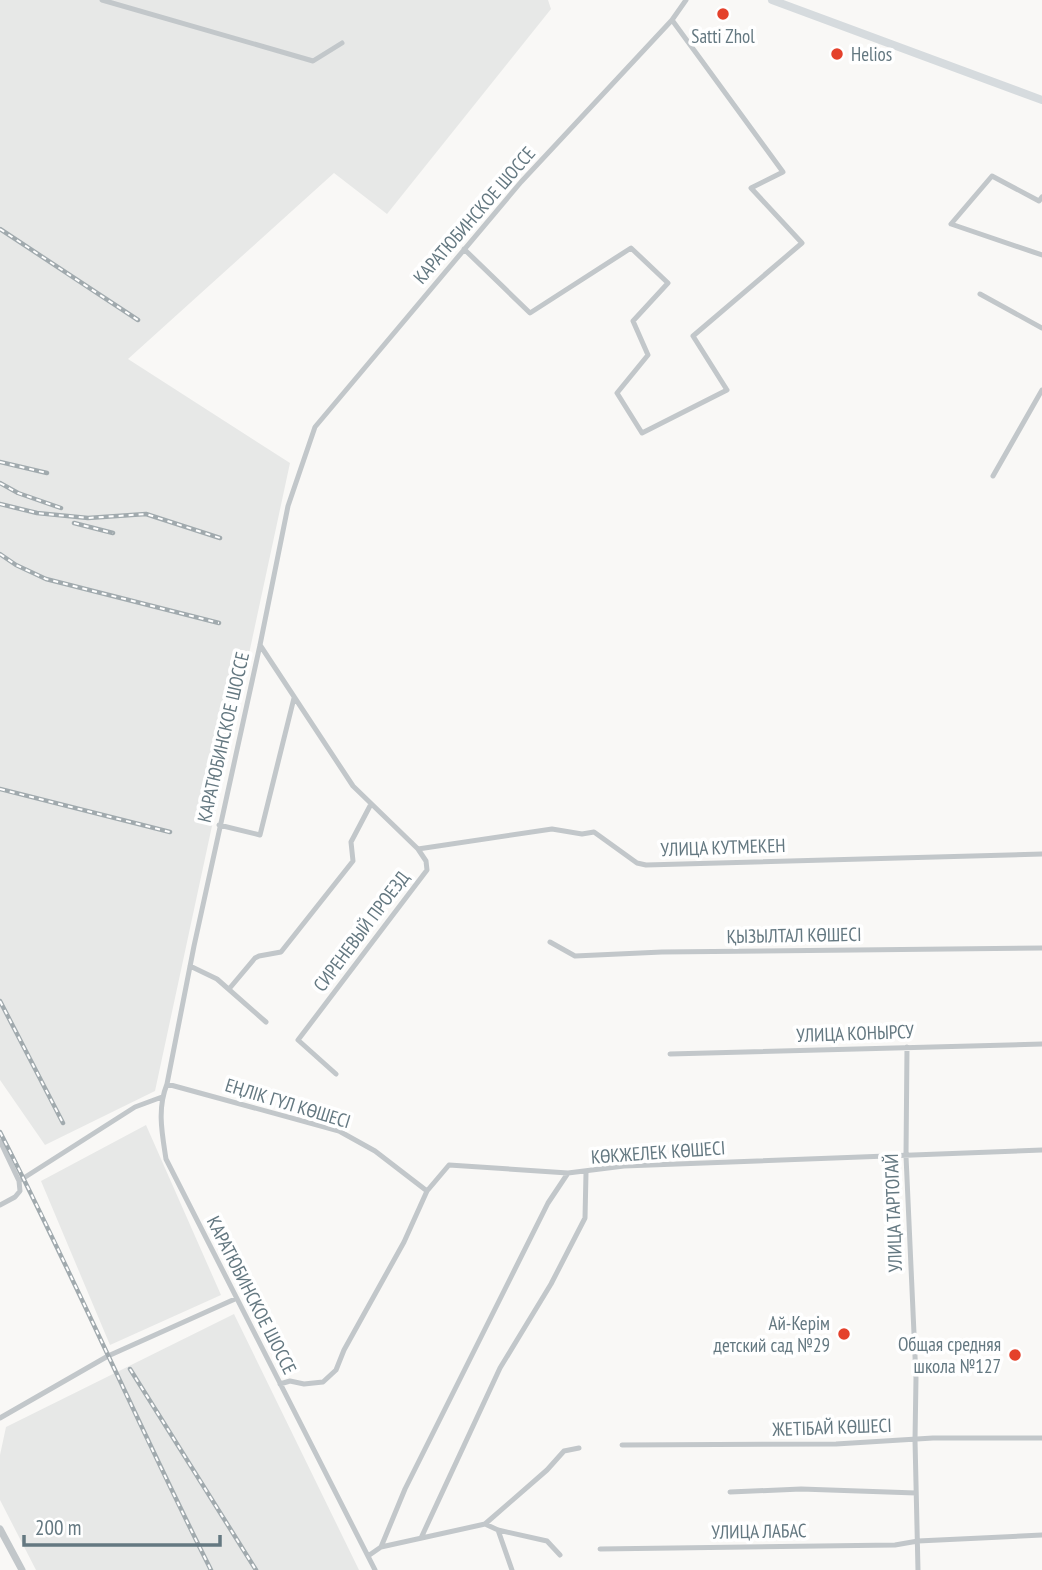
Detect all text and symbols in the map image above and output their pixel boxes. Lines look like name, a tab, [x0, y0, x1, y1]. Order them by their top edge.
marker: Satti Zhol	[715, 6, 731, 22]
place label: Satti Zhol	[691, 24, 755, 48]
place label: Helios	[851, 42, 892, 66]
marker: Helios	[829, 46, 845, 62]
street label: КАРАТЮБИНСКОЕ ШОССЕ	[408, 141, 540, 289]
street label: КАРАТЮБИНСКОЕ ШОССЕ	[192, 649, 254, 825]
street label: УЛИЦА КУТМЕКЕН	[660, 833, 786, 861]
street label: СИРЕНЕВЫЙ ПРОЕЗД	[308, 866, 414, 996]
street label: ҚЫЗЫЛТАЛ КӨШЕСІ	[726, 922, 862, 948]
street label: УЛИЦА КОНЫРСУ	[796, 1019, 915, 1047]
street label: ЕҢЛІК ГҮЛ КӨШЕСІ	[222, 1073, 354, 1133]
street label: КӨКЖЕЛЕК КӨШЕСІ	[590, 1135, 726, 1169]
street label: УЛИЦА ТАРТОГАЙ	[879, 1153, 907, 1273]
street label: КАРАТЮБИНСКОЕ ШОССЕ	[202, 1212, 302, 1378]
place label: Ай-Керім детский сад №29	[714, 1311, 830, 1357]
marker: Ай-Керім детский сад №29	[836, 1326, 852, 1342]
place label: Общая средняя школа №127	[898, 1332, 1001, 1378]
marker: Общая средняя школа №127	[1007, 1347, 1023, 1363]
street label: ЖЕТІБАЙ КӨШЕСІ	[771, 1413, 892, 1441]
scale bar	[24, 1504, 220, 1548]
text: 200 m	[35, 1514, 81, 1541]
street label: УЛИЦА ЛАБАС	[711, 1518, 807, 1544]

